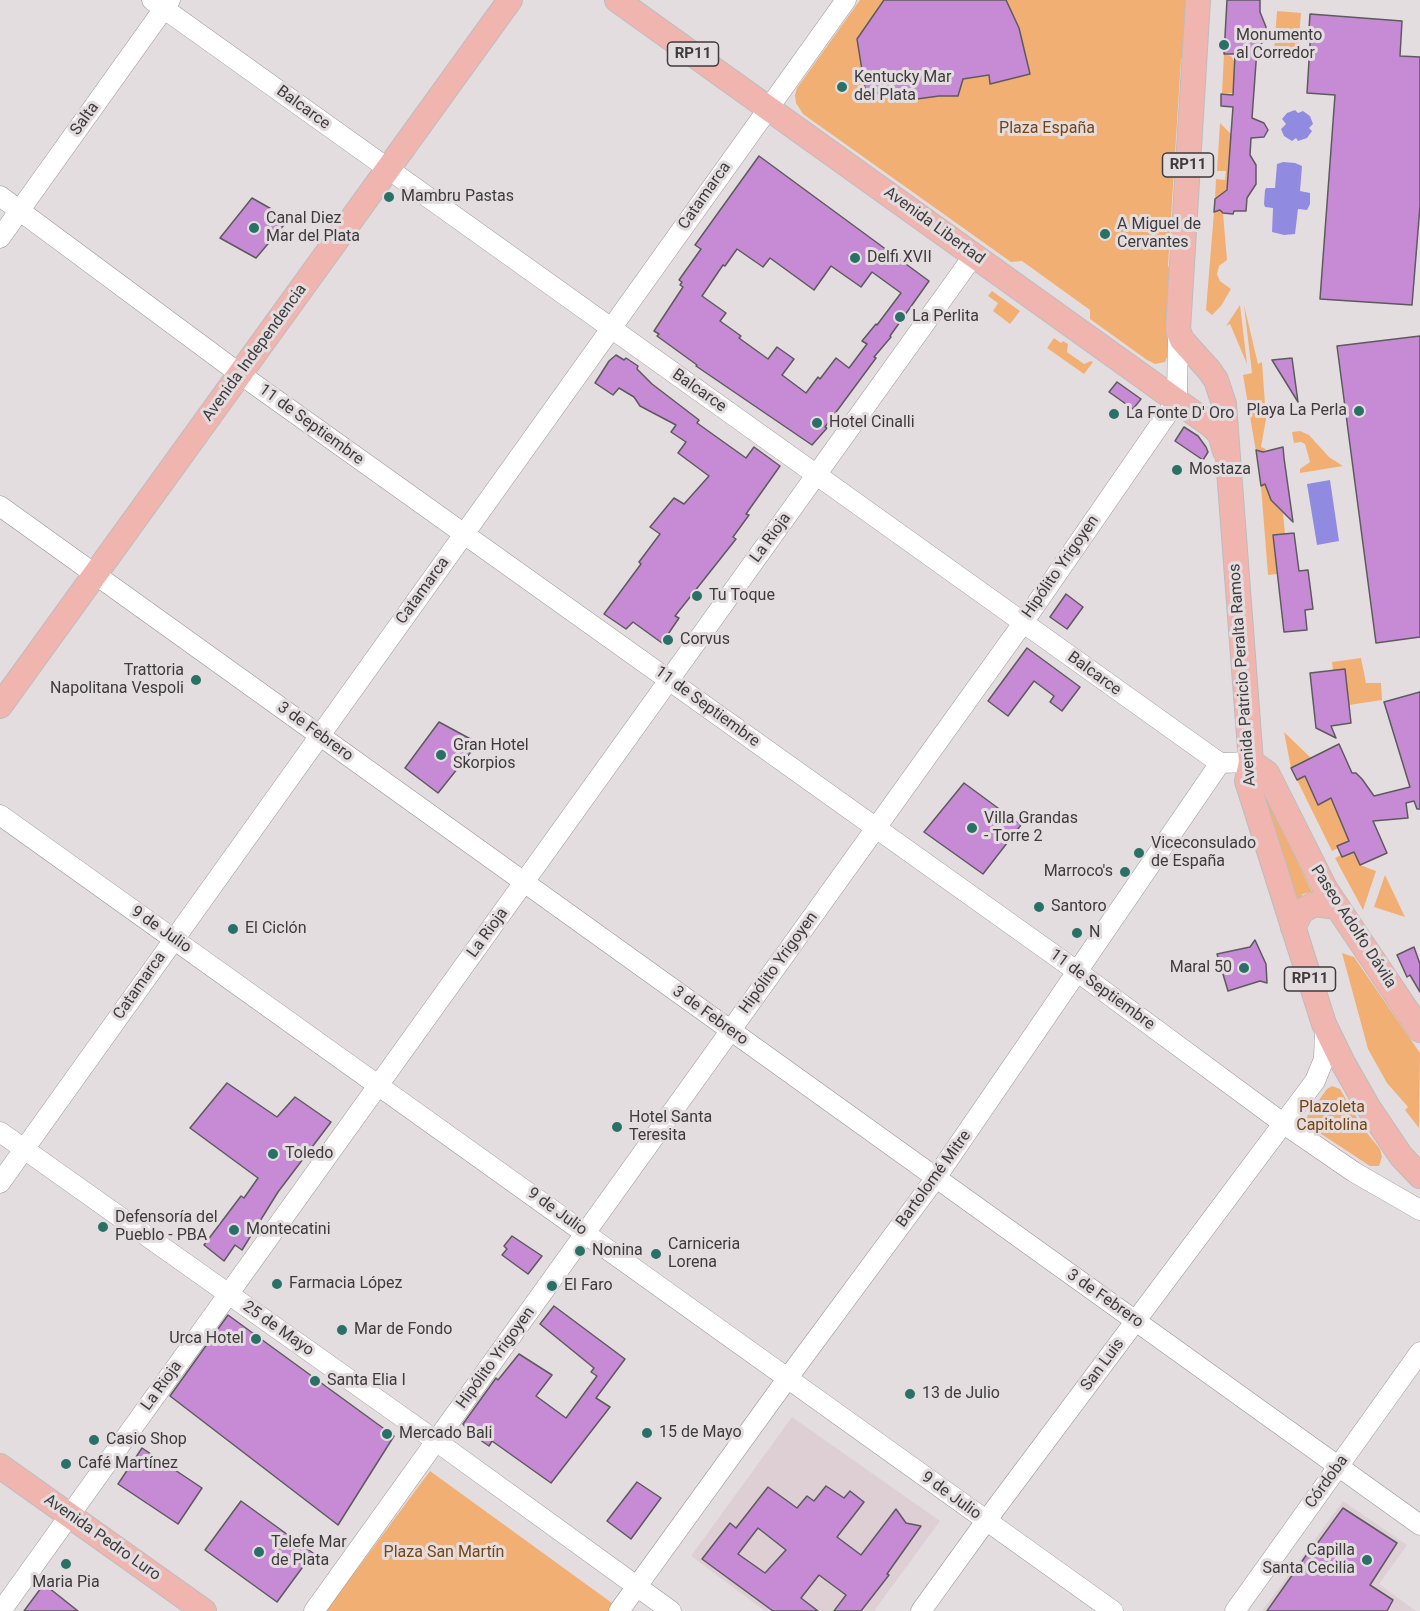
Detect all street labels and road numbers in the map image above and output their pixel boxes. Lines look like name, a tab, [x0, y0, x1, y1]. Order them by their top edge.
road number: RP11	[668, 42, 718, 66]
street label: Balcarce	[272, 82, 334, 134]
street label: Salta	[67, 99, 103, 139]
road number: RP11	[1162, 153, 1214, 177]
street label: Catamarca	[675, 158, 735, 234]
street label: Avenida Libertad	[880, 183, 988, 269]
street label: Avenida Independencia	[199, 281, 311, 425]
street label: Balcarce	[668, 365, 730, 417]
street label: 11 de Septiembre	[255, 381, 367, 469]
street label: La Rioja	[747, 509, 795, 567]
street label: Hipólito Yrigoyen	[1019, 512, 1103, 622]
street label: Catamarca	[392, 554, 454, 628]
street label: Avenida Patricio Peralta Ramos	[1226, 563, 1260, 787]
street label: Balcarce	[1063, 648, 1125, 700]
street label: 11 de Septiembre	[651, 663, 763, 751]
street label: 3 de Febrero	[273, 698, 357, 766]
street label: Paseo Adolfo Dávila	[1306, 862, 1400, 992]
street label: 9 de Julio	[127, 902, 195, 958]
street label: La Rioja	[464, 904, 512, 962]
street label: Hipólito Yrigoyen	[736, 909, 822, 1017]
street label: 11 de Septiembre	[1046, 946, 1158, 1034]
street label: Catamarca	[110, 948, 170, 1024]
road number: RP11	[1284, 967, 1336, 991]
street label: 3 de Febrero	[668, 982, 752, 1050]
street label: Bartolomé Mitre	[892, 1127, 976, 1231]
street label: 9 de Julio	[523, 1184, 591, 1240]
street label: 3 de Febrero	[1063, 1266, 1147, 1332]
street label: 25 de Mayo	[239, 1297, 317, 1361]
street label: Hipólito Yrigoyen	[453, 1304, 539, 1412]
street label: San Luis	[1077, 1335, 1129, 1395]
street label: La Rioja	[138, 1357, 186, 1415]
street label: Córdoba	[1301, 1452, 1353, 1512]
street label: 9 de Julio	[917, 1468, 985, 1524]
street label: Avenida Pedro Luro	[40, 1491, 164, 1585]

